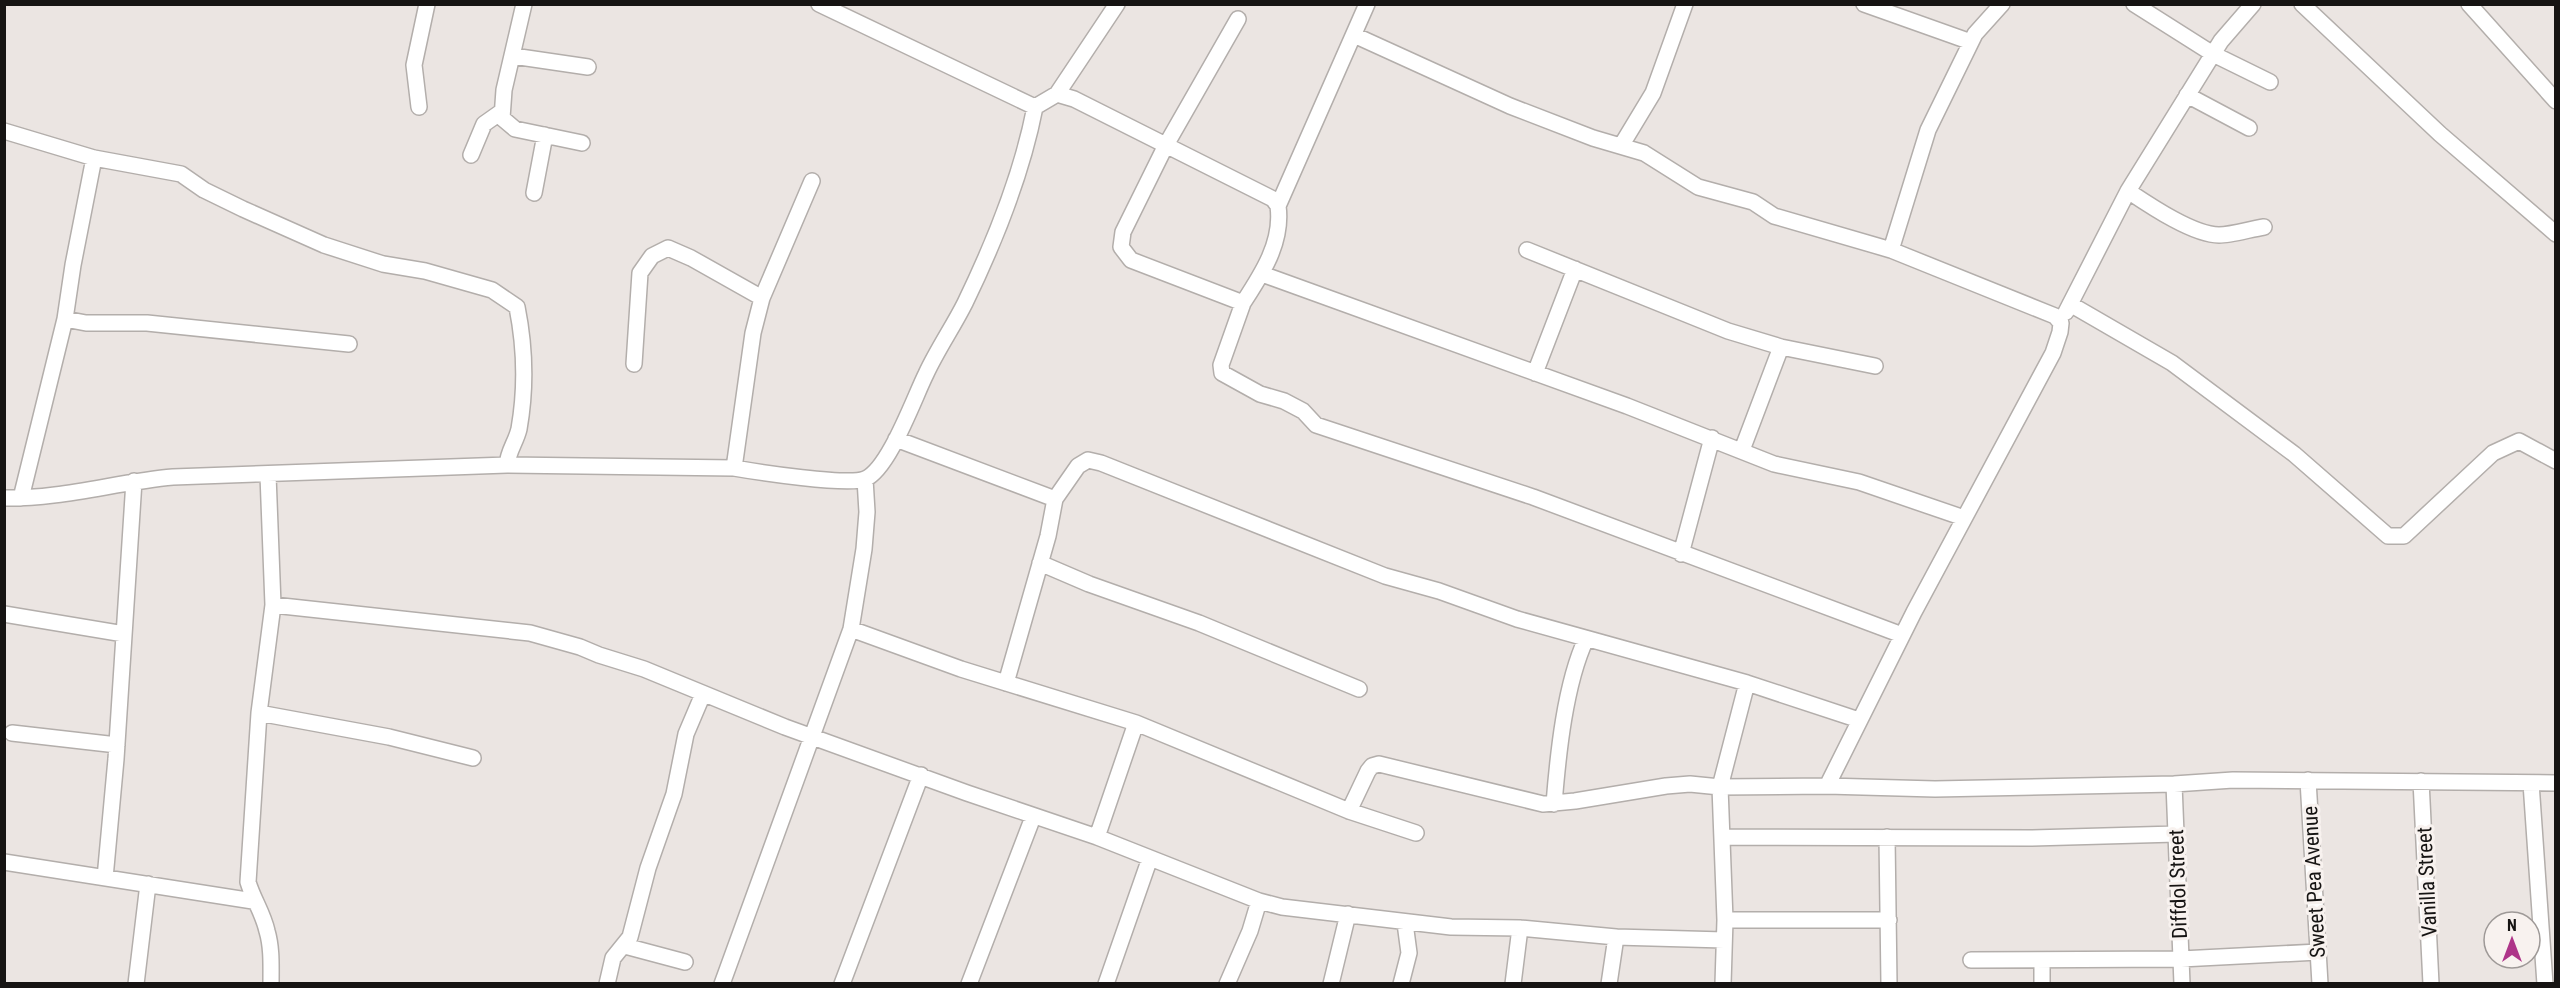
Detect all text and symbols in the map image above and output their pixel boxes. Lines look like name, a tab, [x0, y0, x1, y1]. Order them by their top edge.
street label: Sweet Pea Avenue	[2298, 805, 2330, 959]
street label: Vanilla Street	[2412, 826, 2442, 938]
street label: Diffdol Street	[2164, 829, 2192, 939]
north arrow	[2482, 910, 2542, 970]
text: N	[2507, 916, 2517, 935]

